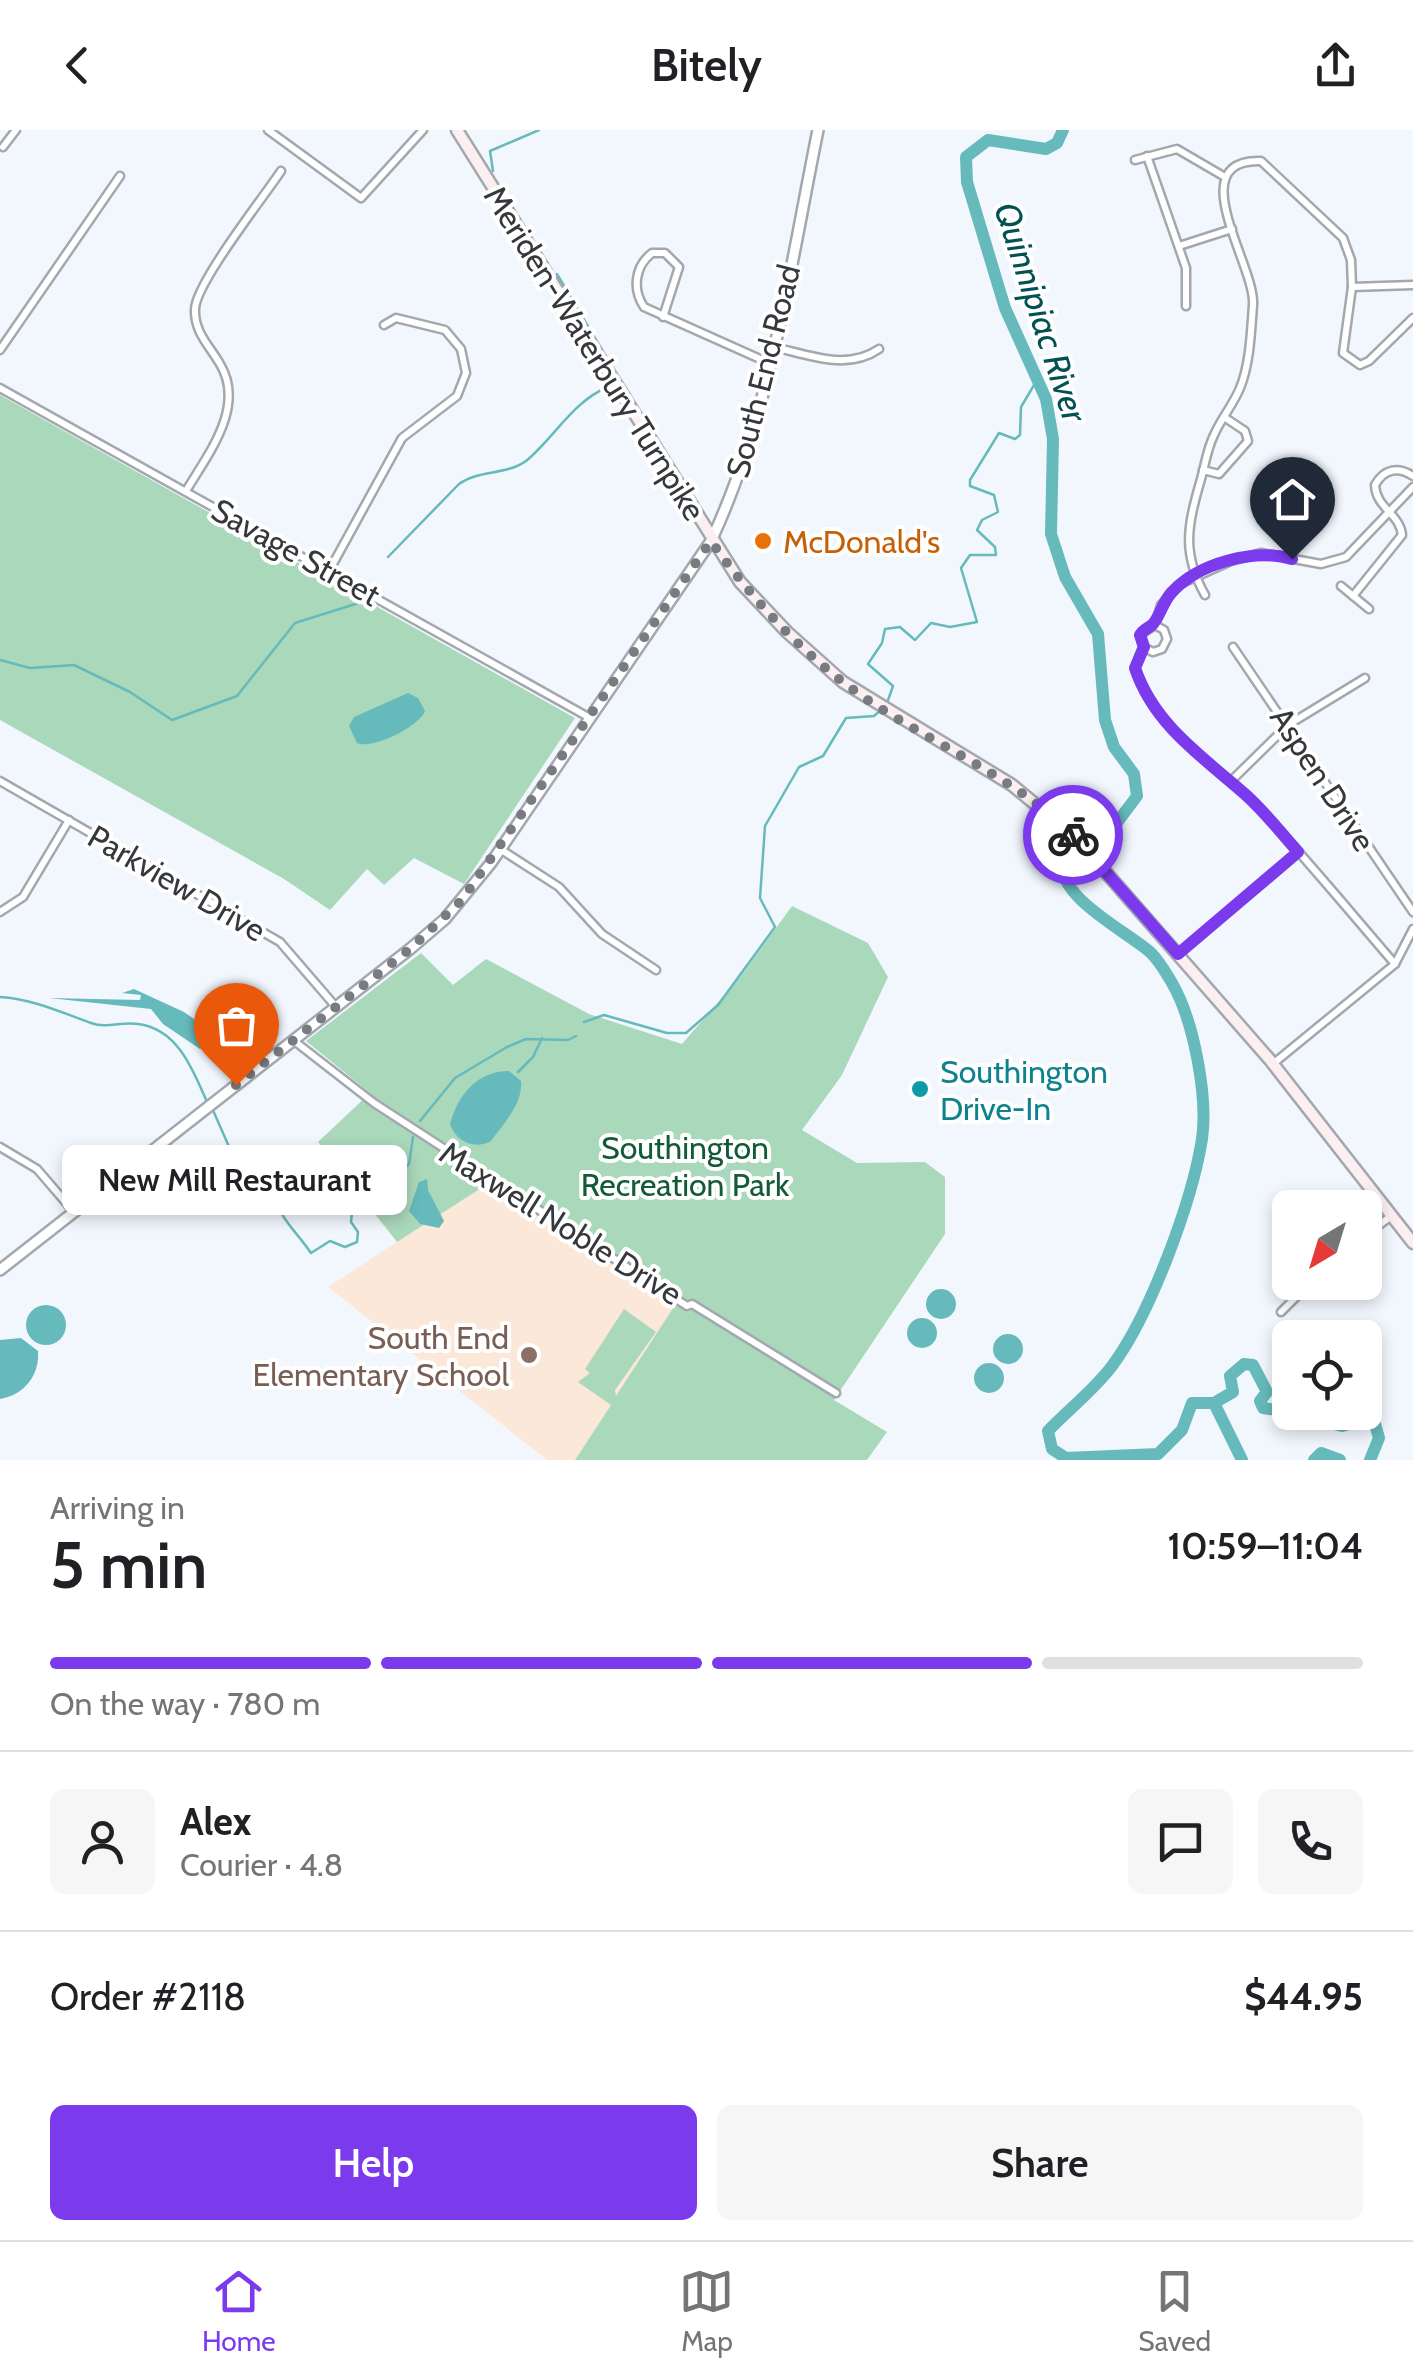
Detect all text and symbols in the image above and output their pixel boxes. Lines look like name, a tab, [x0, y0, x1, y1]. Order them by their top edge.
icon: back	[50, 38, 105, 93]
text: Bitely	[651, 38, 762, 92]
icon: share	[1308, 38, 1363, 93]
street label: Meriden-Waterbury Turnpike	[476, 179, 714, 527]
water label: Quinnipiac River	[985, 197, 1097, 428]
street label: South End Road	[718, 260, 808, 482]
pin	[1250, 457, 1335, 560]
icon: home	[1265, 472, 1320, 527]
street label: Savage Street	[205, 490, 387, 614]
place label: McDonald's	[783, 522, 940, 561]
marker: McDonald's	[752, 530, 774, 552]
street label: Aspen Drive	[1262, 700, 1384, 858]
courier	[1023, 785, 1123, 885]
icon: bike	[1046, 808, 1101, 863]
street label: Parkview Drive	[81, 816, 273, 950]
pin	[194, 983, 279, 1086]
icon: bag	[209, 998, 264, 1053]
place label: Southington Drive-In	[940, 1052, 1108, 1128]
marker: Southington Drive-In	[909, 1078, 931, 1100]
park label: Southington Recreation Park	[581, 1128, 790, 1204]
street label: Maxwell Noble Drive	[433, 1133, 689, 1313]
callout: New Mill Restaurant	[64, 1145, 408, 1215]
text: New Mill Restaurant	[98, 1160, 371, 1199]
north arrow	[1272, 1190, 1382, 1300]
map controls	[1272, 1190, 1382, 1430]
place label: South End Elementary School	[252, 1318, 509, 1394]
button: locate	[1272, 1320, 1382, 1430]
marker: South End Elementary School	[518, 1344, 540, 1366]
text: Arriving in	[50, 1488, 185, 1527]
text: 10:59–11:04	[1168, 1522, 1363, 1569]
text: 5 min	[50, 1525, 207, 1604]
text: On the way · 780 m	[50, 1684, 320, 1723]
button: person	[50, 1789, 155, 1894]
button: chat	[1128, 1789, 1233, 1894]
button: phone	[1258, 1789, 1363, 1894]
text: Alex	[180, 1798, 251, 1845]
text: Courier · 4.8	[180, 1845, 343, 1884]
text: Order #2118	[50, 1973, 246, 2020]
text: $44.95	[1244, 1973, 1363, 2020]
button: Help	[50, 2105, 697, 2220]
button: Share	[717, 2105, 1363, 2220]
tab: Home	[202, 2264, 276, 2358]
tab: Map	[679, 2264, 734, 2358]
tab: Saved	[1138, 2264, 1211, 2358]

